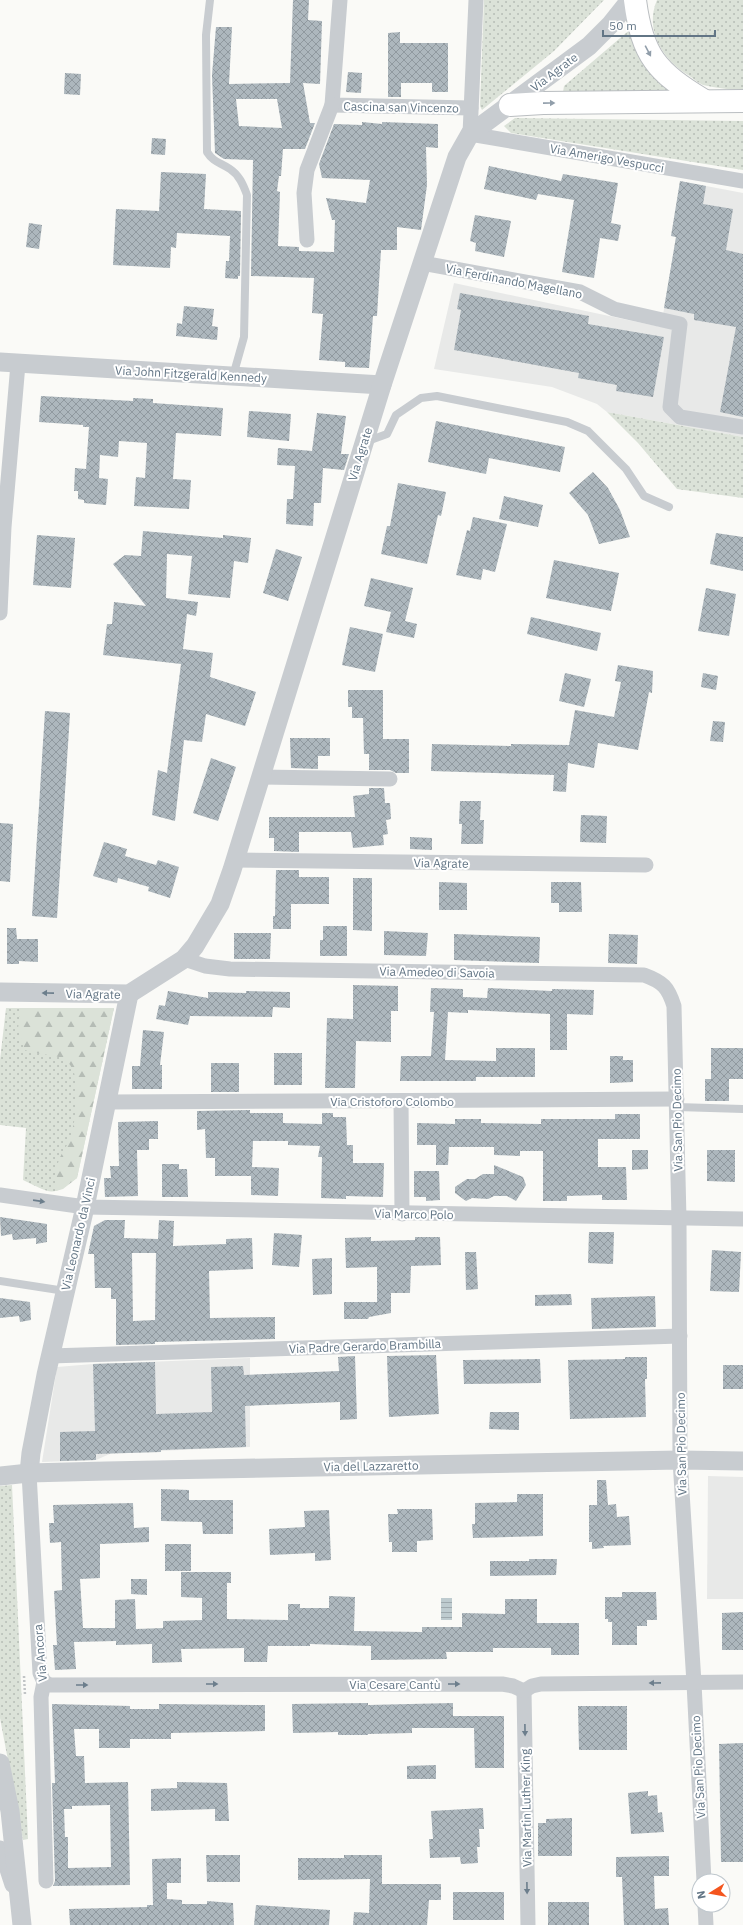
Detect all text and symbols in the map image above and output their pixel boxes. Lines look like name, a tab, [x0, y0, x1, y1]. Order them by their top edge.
scale bar	[603, 12, 715, 38]
text: 50 m	[609, 18, 637, 33]
one-way arrow	[645, 45, 651, 57]
street label: Via Agrate	[527, 49, 581, 95]
street label: Cascina san Vincenzo	[343, 98, 459, 116]
one-way arrow	[543, 100, 556, 106]
street label: Via Amerigo Vespucci	[549, 141, 665, 175]
street label: Via Ferdinando Magellano	[444, 260, 584, 302]
street label: Via John Fitzgerald Kennedy	[115, 363, 267, 385]
street label: Via Agrate	[345, 425, 375, 483]
street label: Via Agrate	[413, 855, 469, 871]
street label: Via Amedeo di Savoia	[379, 963, 495, 981]
street label: Via Agrate	[65, 986, 121, 1002]
one-way arrow	[41, 990, 54, 996]
street label: Via San Pio Decimo	[669, 1068, 685, 1172]
street label: Via Cristoforo Colombo	[330, 1094, 454, 1109]
street label: Via Leonardo da Vinci	[58, 1176, 98, 1292]
one-way arrow	[33, 1198, 45, 1204]
street label: Via Marco Polo	[374, 1206, 454, 1222]
street label: Via Padre Gerardo Brambilla	[289, 1336, 442, 1356]
street label: Via San Pio Decimo	[673, 1392, 689, 1496]
street label: Via del Lazzaretto	[323, 1458, 419, 1474]
street label: Via Ancora	[30, 1623, 50, 1682]
street label: Via Cesare Cantù	[349, 1677, 441, 1692]
one-way arrow	[648, 1680, 661, 1686]
one-way arrow	[206, 1681, 218, 1688]
one-way arrow	[448, 1681, 461, 1687]
one-way arrow	[76, 1682, 89, 1688]
street label: Via San Pio Decimo	[688, 1715, 708, 1819]
one-way arrow	[522, 1724, 528, 1737]
street label: Via Martin Luther King	[517, 1748, 535, 1867]
north arrow	[691, 1873, 731, 1913]
one-way arrow	[524, 1882, 530, 1895]
text: N	[694, 1890, 709, 1900]

